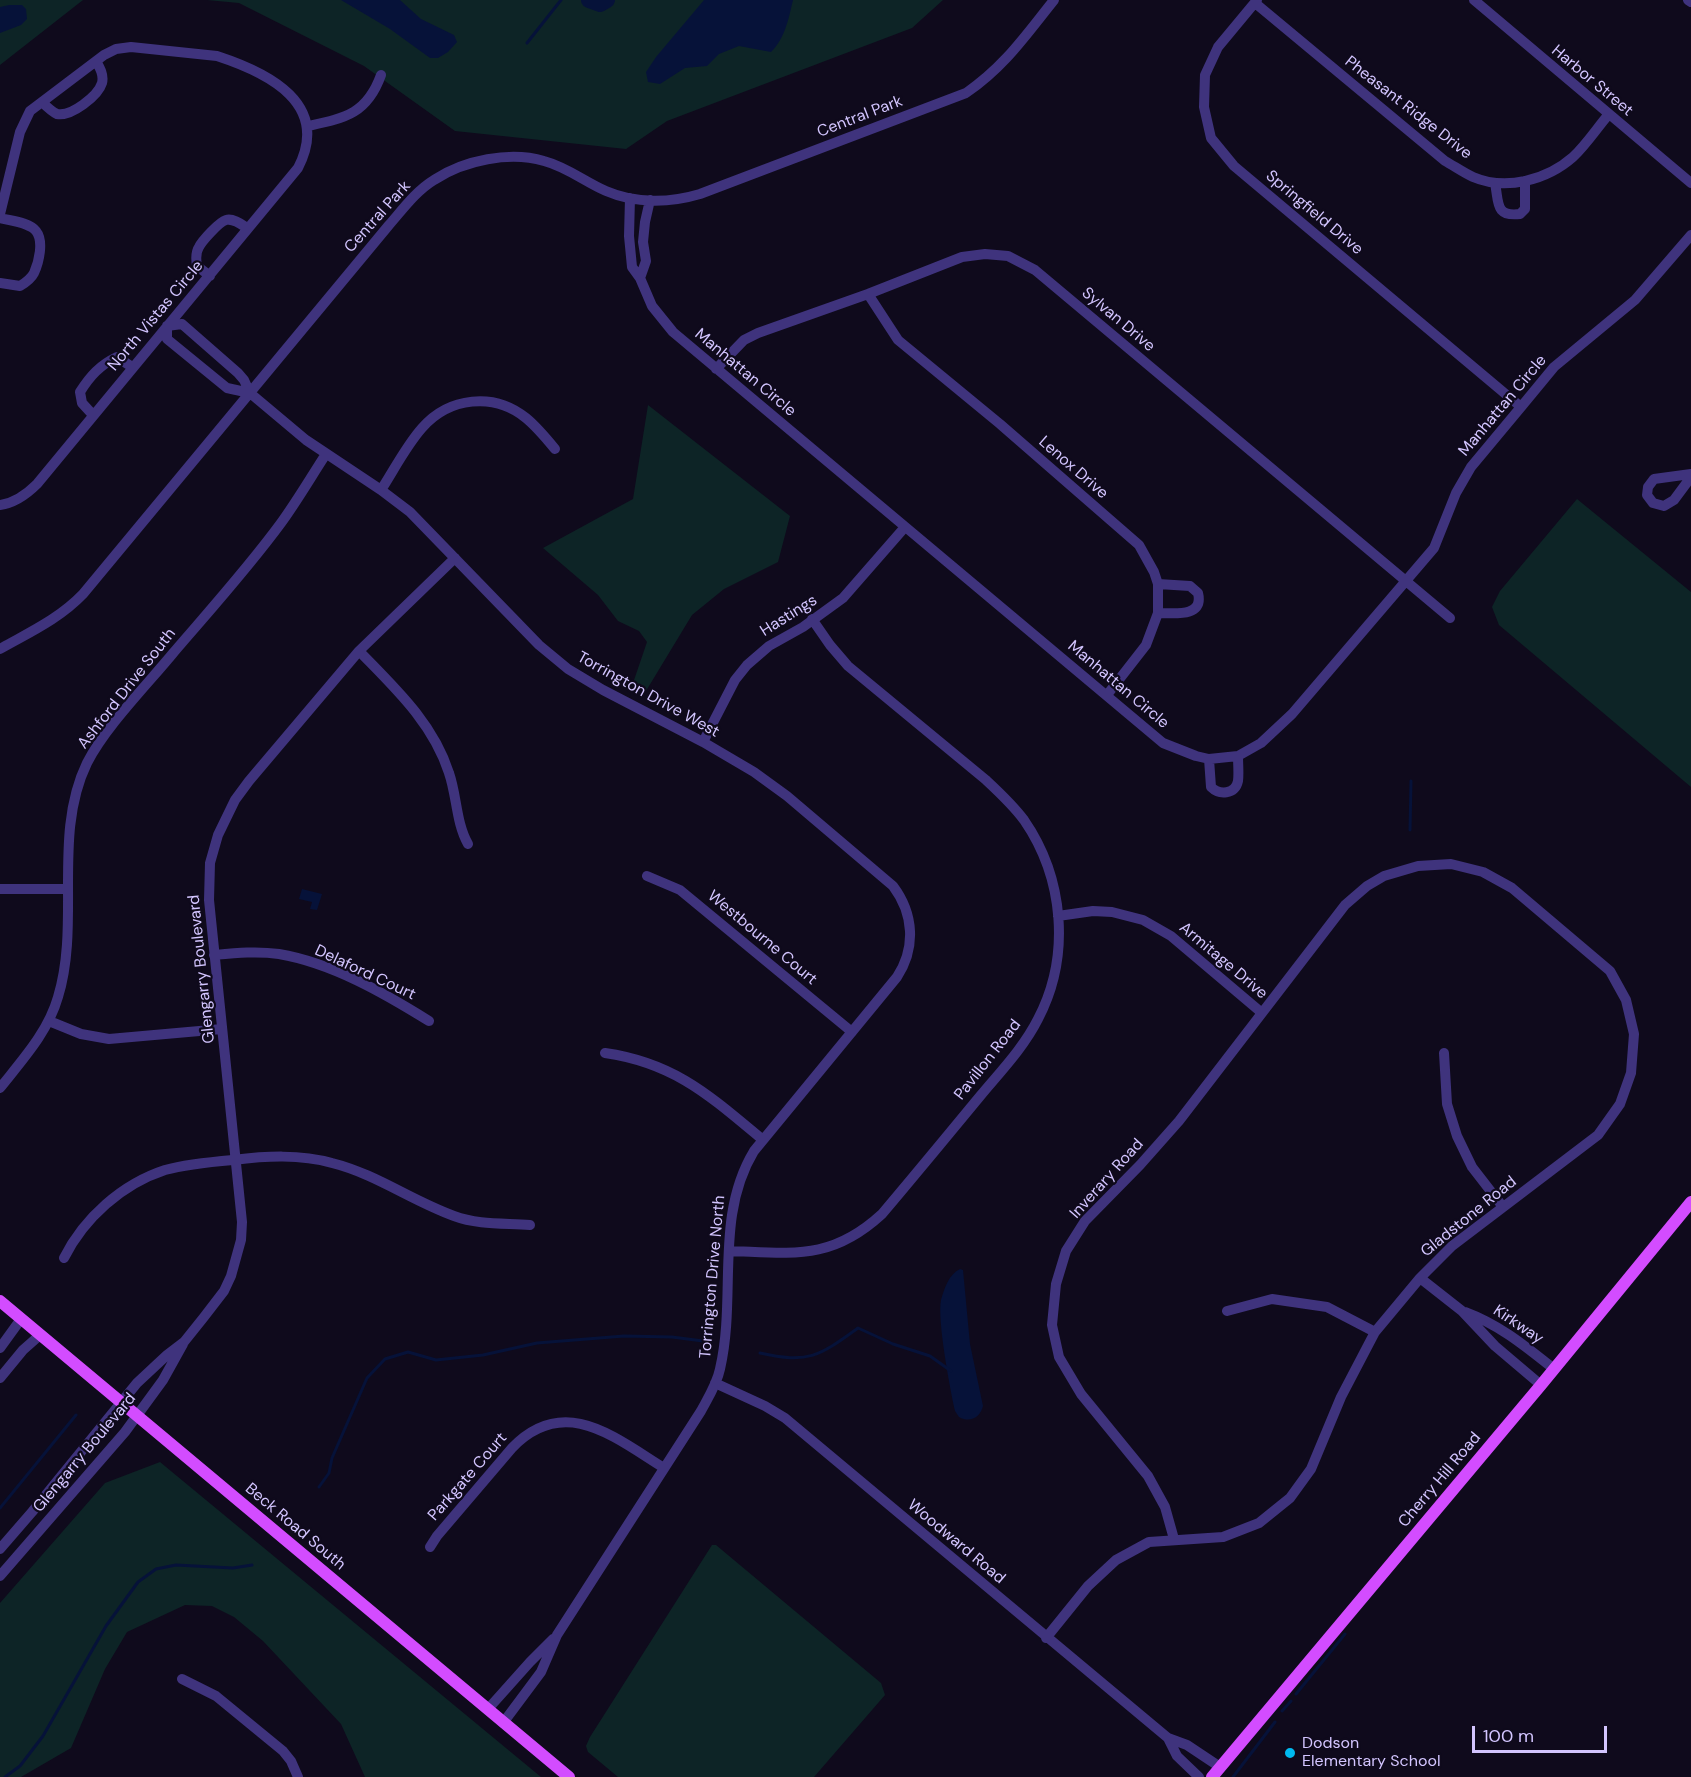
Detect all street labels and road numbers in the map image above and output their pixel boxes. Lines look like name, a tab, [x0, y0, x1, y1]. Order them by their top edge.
street label: Harbor Street	[1547, 41, 1637, 121]
street label: Pheasant Ridge Drive	[1341, 52, 1475, 164]
street label: Central Park	[815, 92, 905, 142]
street label: Springfield Drive	[1261, 167, 1367, 259]
street label: Central Park	[341, 177, 415, 257]
street label: North Vistas Circle	[104, 257, 208, 375]
street label: Sylvan Drive	[1077, 284, 1159, 356]
street label: Manhattan Circle	[690, 325, 800, 421]
street label: Manhattan Circle	[1455, 351, 1551, 461]
street label: Lenox Drive	[1034, 433, 1112, 503]
street label: Hastings	[757, 591, 821, 641]
street label: Ashford Drive South	[74, 625, 180, 753]
street label: Manhattan Circle	[1063, 637, 1173, 733]
street label: Torrington Drive West	[574, 648, 722, 742]
street label: Westbourne Court	[703, 887, 821, 989]
street label: Glengarry Boulevard	[185, 894, 219, 1044]
street label: Armitage Drive	[1175, 918, 1271, 1004]
street label: Delaford Court	[311, 941, 419, 1005]
street label: Pavillon Road	[951, 1016, 1025, 1104]
street label: Inverary Road	[1066, 1135, 1148, 1223]
street label: Gladstone Road	[1417, 1173, 1521, 1261]
street label: Torrington Drive North	[696, 1195, 730, 1359]
street label: Kirkway	[1489, 1301, 1547, 1349]
street label: Glengarry Boulevard	[30, 1390, 140, 1516]
street label: Parkgate Court	[424, 1429, 512, 1525]
street label: Cherry Hill Road	[1395, 1429, 1485, 1531]
street label: Beck Road South	[241, 1479, 349, 1575]
street label: Woodward Road	[903, 1496, 1009, 1588]

